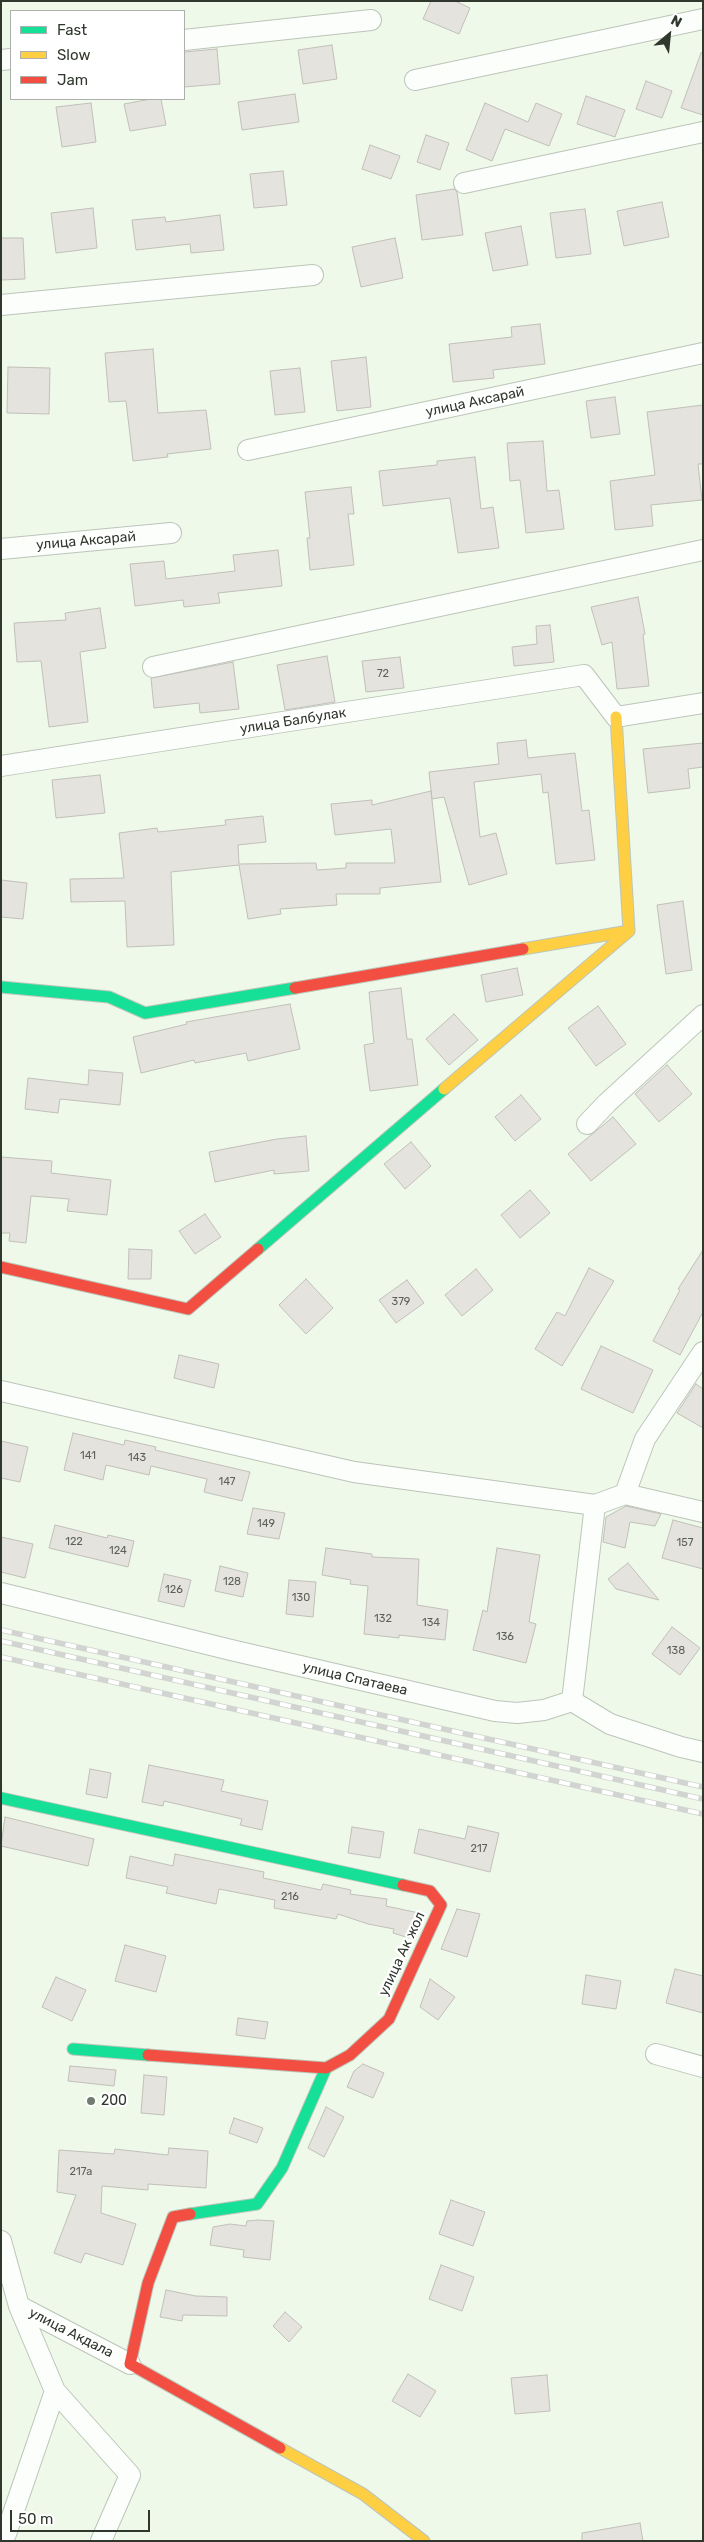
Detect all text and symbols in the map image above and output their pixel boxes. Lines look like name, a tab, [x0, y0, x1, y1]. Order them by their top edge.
legend	[10, 10, 185, 100]
north arrow	[644, 10, 694, 60]
text: N	[668, 11, 685, 31]
text: Fast	[57, 21, 87, 39]
text: Slow	[57, 46, 90, 64]
text: Jam	[57, 71, 88, 89]
street label: улица Аксарай	[424, 383, 526, 421]
street label: улица Аксарай	[35, 528, 137, 554]
house number: 72	[377, 667, 389, 681]
street label: улица Балбулак	[239, 704, 347, 738]
house number: 379	[392, 1295, 410, 1309]
house number: 141	[80, 1449, 96, 1463]
house number: 143	[128, 1451, 146, 1465]
house number: 147	[219, 1475, 235, 1489]
house number: 149	[257, 1517, 275, 1531]
house number: 122	[65, 1535, 83, 1549]
house number: 157	[677, 1536, 693, 1550]
house number: 124	[109, 1544, 127, 1558]
house number: 128	[223, 1575, 241, 1589]
house number: 126	[165, 1583, 183, 1597]
house number: 130	[292, 1591, 310, 1605]
house number: 132	[374, 1612, 392, 1626]
house number: 134	[422, 1616, 440, 1630]
house number: 136	[496, 1630, 514, 1644]
house number: 138	[667, 1644, 685, 1658]
street label: улица Спатаева	[301, 1659, 409, 1699]
house number: 217	[471, 1842, 487, 1856]
house number: 216	[281, 1890, 299, 1904]
street label: улица Ак жол	[375, 1909, 429, 1999]
place label: 200	[101, 2093, 127, 2109]
marker: 200	[85, 2095, 97, 2107]
house number: 217а	[70, 2165, 92, 2179]
street label: улица Акдала	[26, 2305, 116, 2361]
scale bar	[12, 2500, 152, 2532]
text: 50 m	[18, 2510, 53, 2528]

